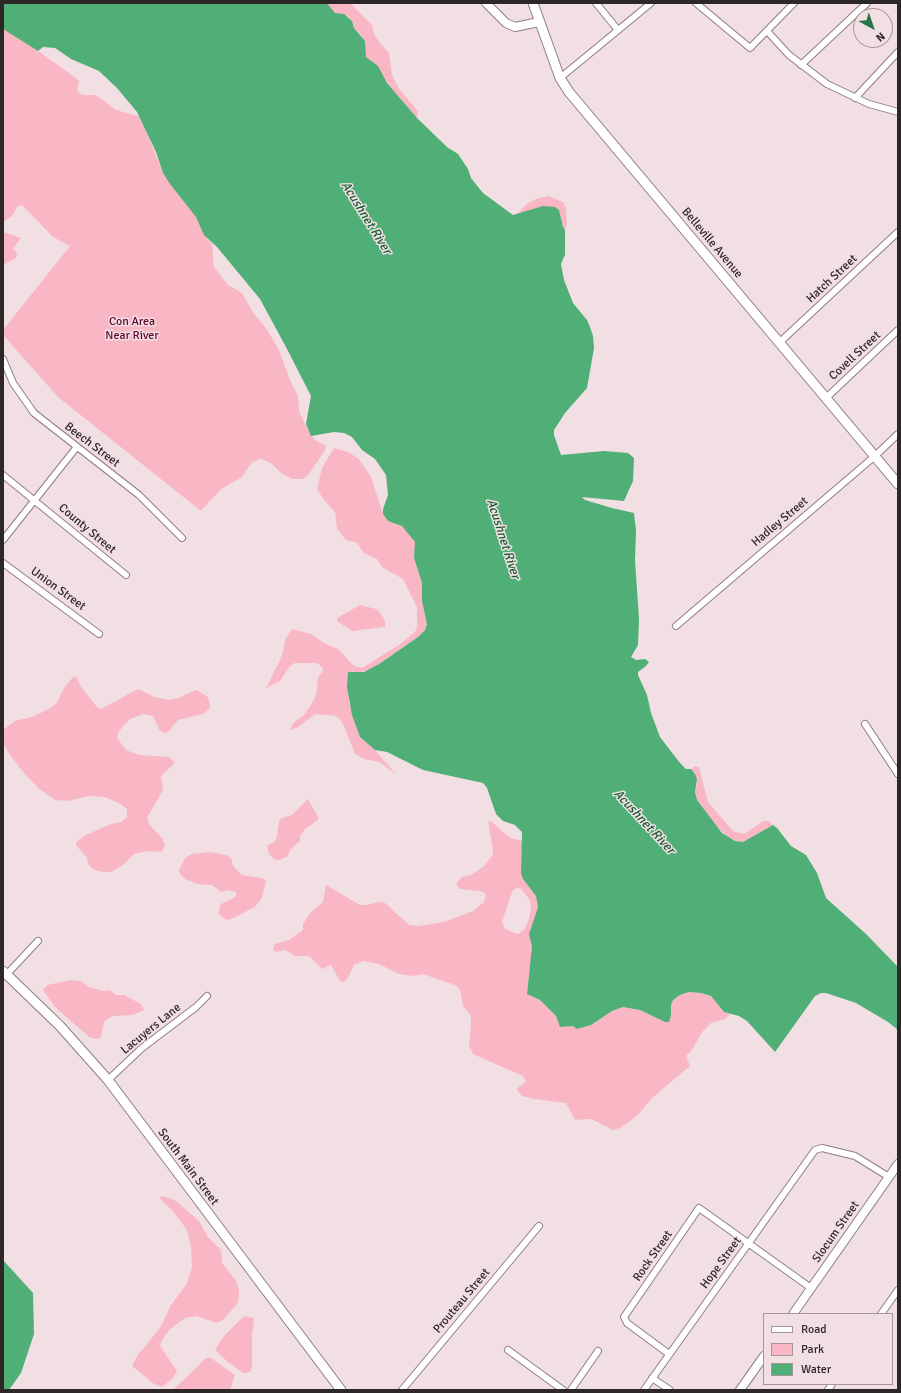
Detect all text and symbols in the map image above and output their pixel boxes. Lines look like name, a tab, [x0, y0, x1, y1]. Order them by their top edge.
north arrow	[853, 8, 893, 48]
text: N	[873, 29, 888, 44]
water label: Acushnet River	[337, 179, 395, 257]
street label: Belleville Avenue	[678, 205, 746, 281]
street label: Hatch Street	[804, 252, 860, 306]
park label: Con Area Near River	[105, 315, 159, 343]
street label: Covell Street	[826, 328, 884, 384]
street label: Beech Street	[62, 420, 122, 470]
street label: Hadley Street	[749, 494, 811, 550]
water label: Acushnet River	[483, 497, 523, 581]
street label: County Street	[55, 501, 119, 557]
street label: Union Street	[28, 564, 88, 614]
water label: Acushnet River	[610, 786, 678, 858]
street label: Lacuyers Lane	[118, 1000, 184, 1058]
street label: South Main Street	[154, 1126, 222, 1208]
street label: Slocum Street	[809, 1198, 863, 1266]
street label: Rock Street	[630, 1228, 676, 1284]
street label: Hope Street	[697, 1234, 745, 1292]
street label: Prouteau Street	[431, 1266, 493, 1336]
legend	[763, 1313, 893, 1385]
text: Road	[801, 1322, 827, 1337]
text: Park	[801, 1342, 824, 1357]
text: Water	[801, 1362, 831, 1377]

